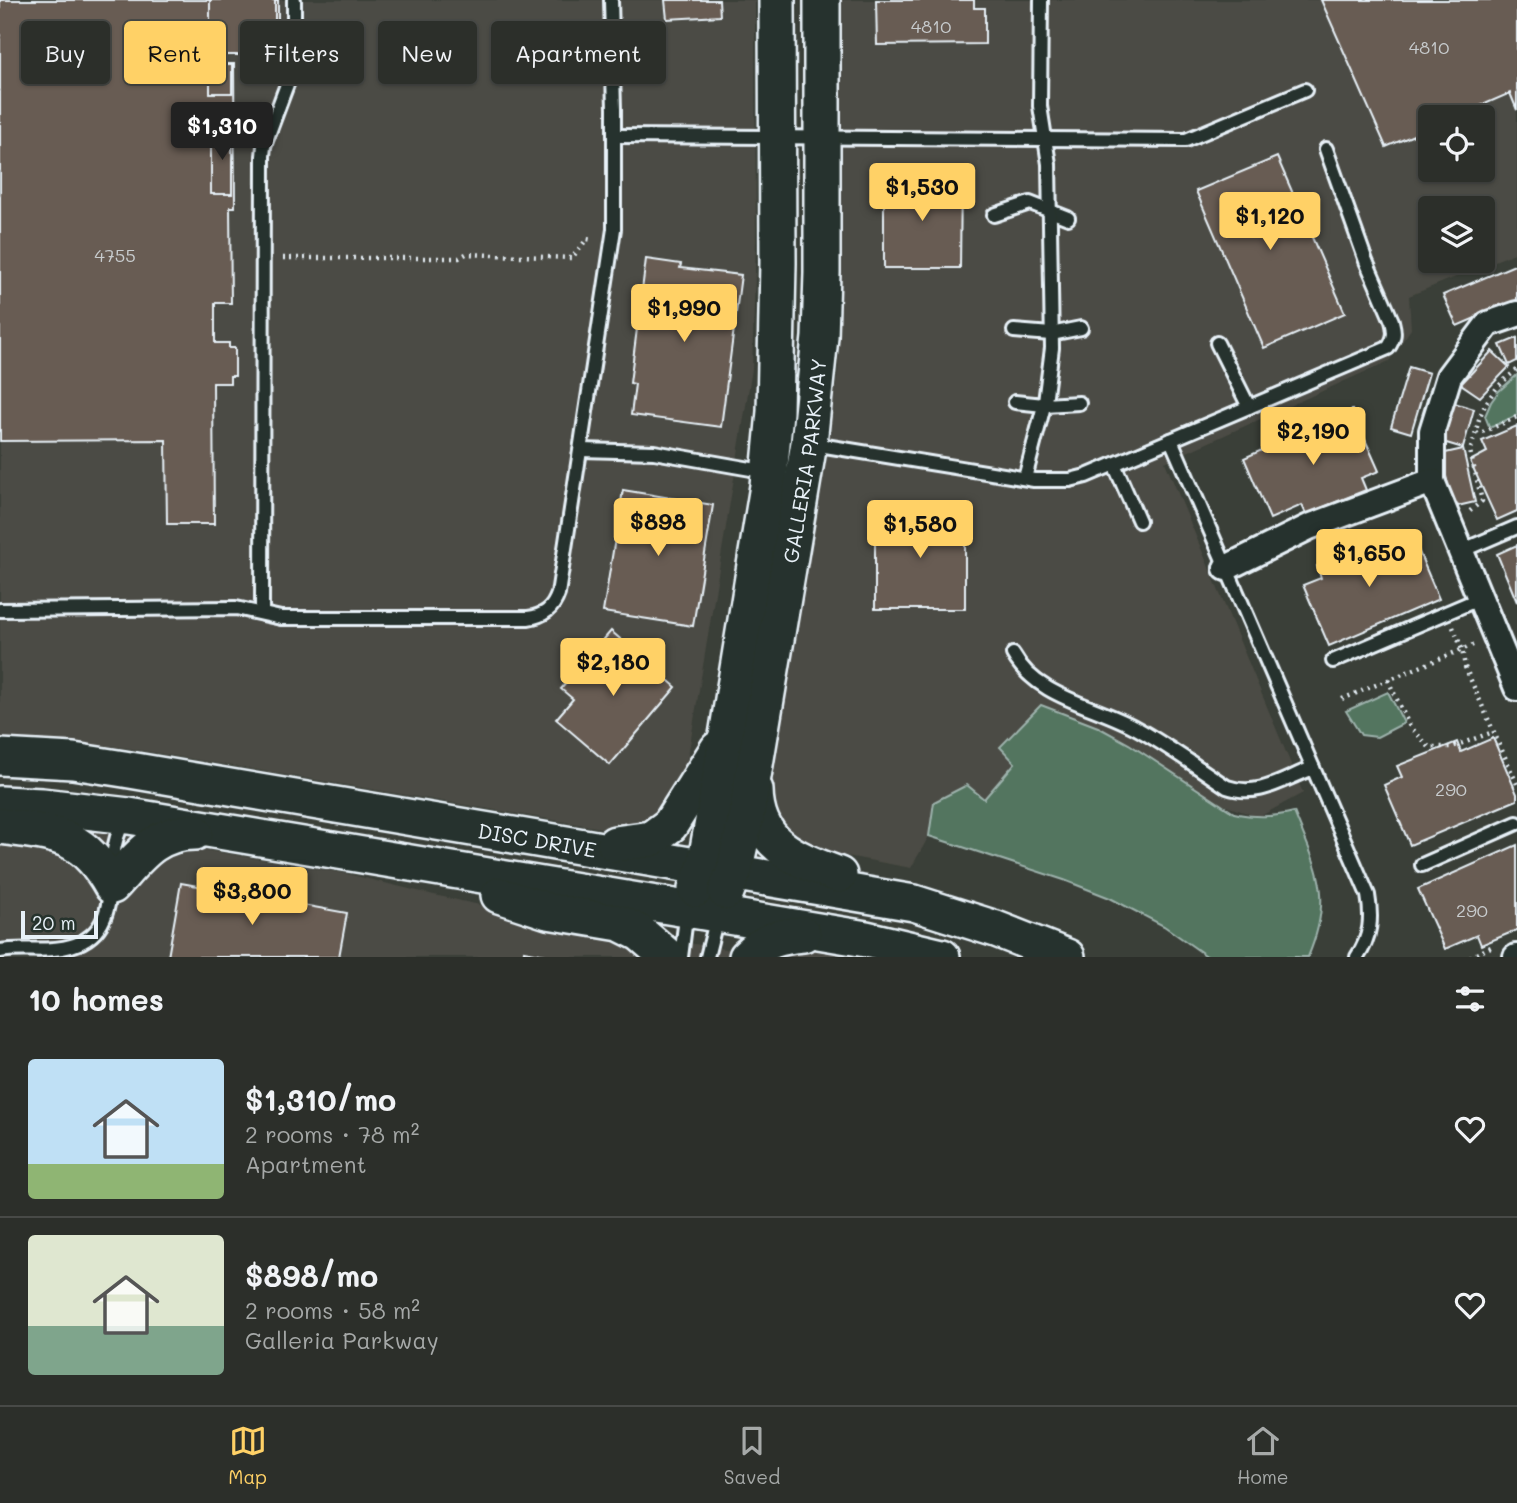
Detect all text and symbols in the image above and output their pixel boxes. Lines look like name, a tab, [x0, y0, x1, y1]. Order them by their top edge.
house number: 4810	[911, 14, 951, 38]
chip: Buy	[21, 21, 110, 84]
chip: Rent	[124, 21, 226, 84]
chip: Filters	[240, 21, 364, 84]
chip: New	[378, 21, 477, 84]
chip: Apartment	[491, 21, 666, 84]
house number: 4810	[1409, 35, 1449, 59]
pin: $1,310	[165, 102, 279, 162]
map controls	[1418, 105, 1495, 273]
button: locate	[1418, 105, 1495, 182]
text: $1,310	[187, 110, 257, 140]
pin: $1,530	[865, 164, 979, 223]
text: $1,530	[885, 171, 959, 201]
pin: $1,120	[1213, 192, 1327, 252]
button: layers	[1418, 196, 1495, 273]
text: $1,120	[1235, 200, 1305, 230]
house number: 4755	[94, 243, 136, 267]
pin: $1,990	[627, 284, 741, 344]
text: $1,990	[647, 292, 721, 322]
street label: GALLERIA PARKWAY	[776, 357, 831, 565]
pin: $2,190	[1256, 407, 1370, 467]
text: $2,190	[1277, 415, 1349, 445]
pin: $898	[617, 498, 699, 558]
pin: $1,580	[863, 500, 977, 560]
text: $898	[630, 506, 686, 536]
text: $1,580	[883, 508, 957, 538]
pin: $1,650	[1312, 530, 1426, 589]
text: $1,650	[1332, 537, 1406, 567]
pin: $2,180	[556, 638, 670, 698]
text: $2,180	[576, 646, 650, 676]
house number: 290	[1435, 777, 1467, 801]
street label: DISC DRIVE	[476, 816, 599, 862]
pin: $3,800	[195, 867, 309, 927]
text: $3,800	[213, 875, 291, 905]
house number: 290	[1456, 898, 1488, 922]
scale bar	[21, 908, 98, 940]
text: 20 m	[32, 910, 76, 935]
text: 10 homes	[28, 979, 164, 1019]
icon: filters	[1451, 980, 1489, 1018]
text: $1,310/mo	[245, 1079, 396, 1119]
icon: home	[84, 1087, 168, 1171]
icon: heart	[1451, 1110, 1489, 1148]
text: 2 rooms · 78 m²	[245, 1119, 419, 1149]
text: Apartment	[245, 1149, 367, 1179]
text: $898/mo	[245, 1255, 378, 1295]
icon: home	[84, 1263, 168, 1347]
icon: heart	[1451, 1286, 1489, 1324]
text: 2 rooms · 58 m²	[245, 1295, 420, 1325]
text: Galleria Parkway	[245, 1325, 439, 1355]
tab: Map	[228, 1422, 267, 1489]
tab: Saved	[724, 1422, 780, 1489]
tab: Home	[1237, 1422, 1289, 1489]

